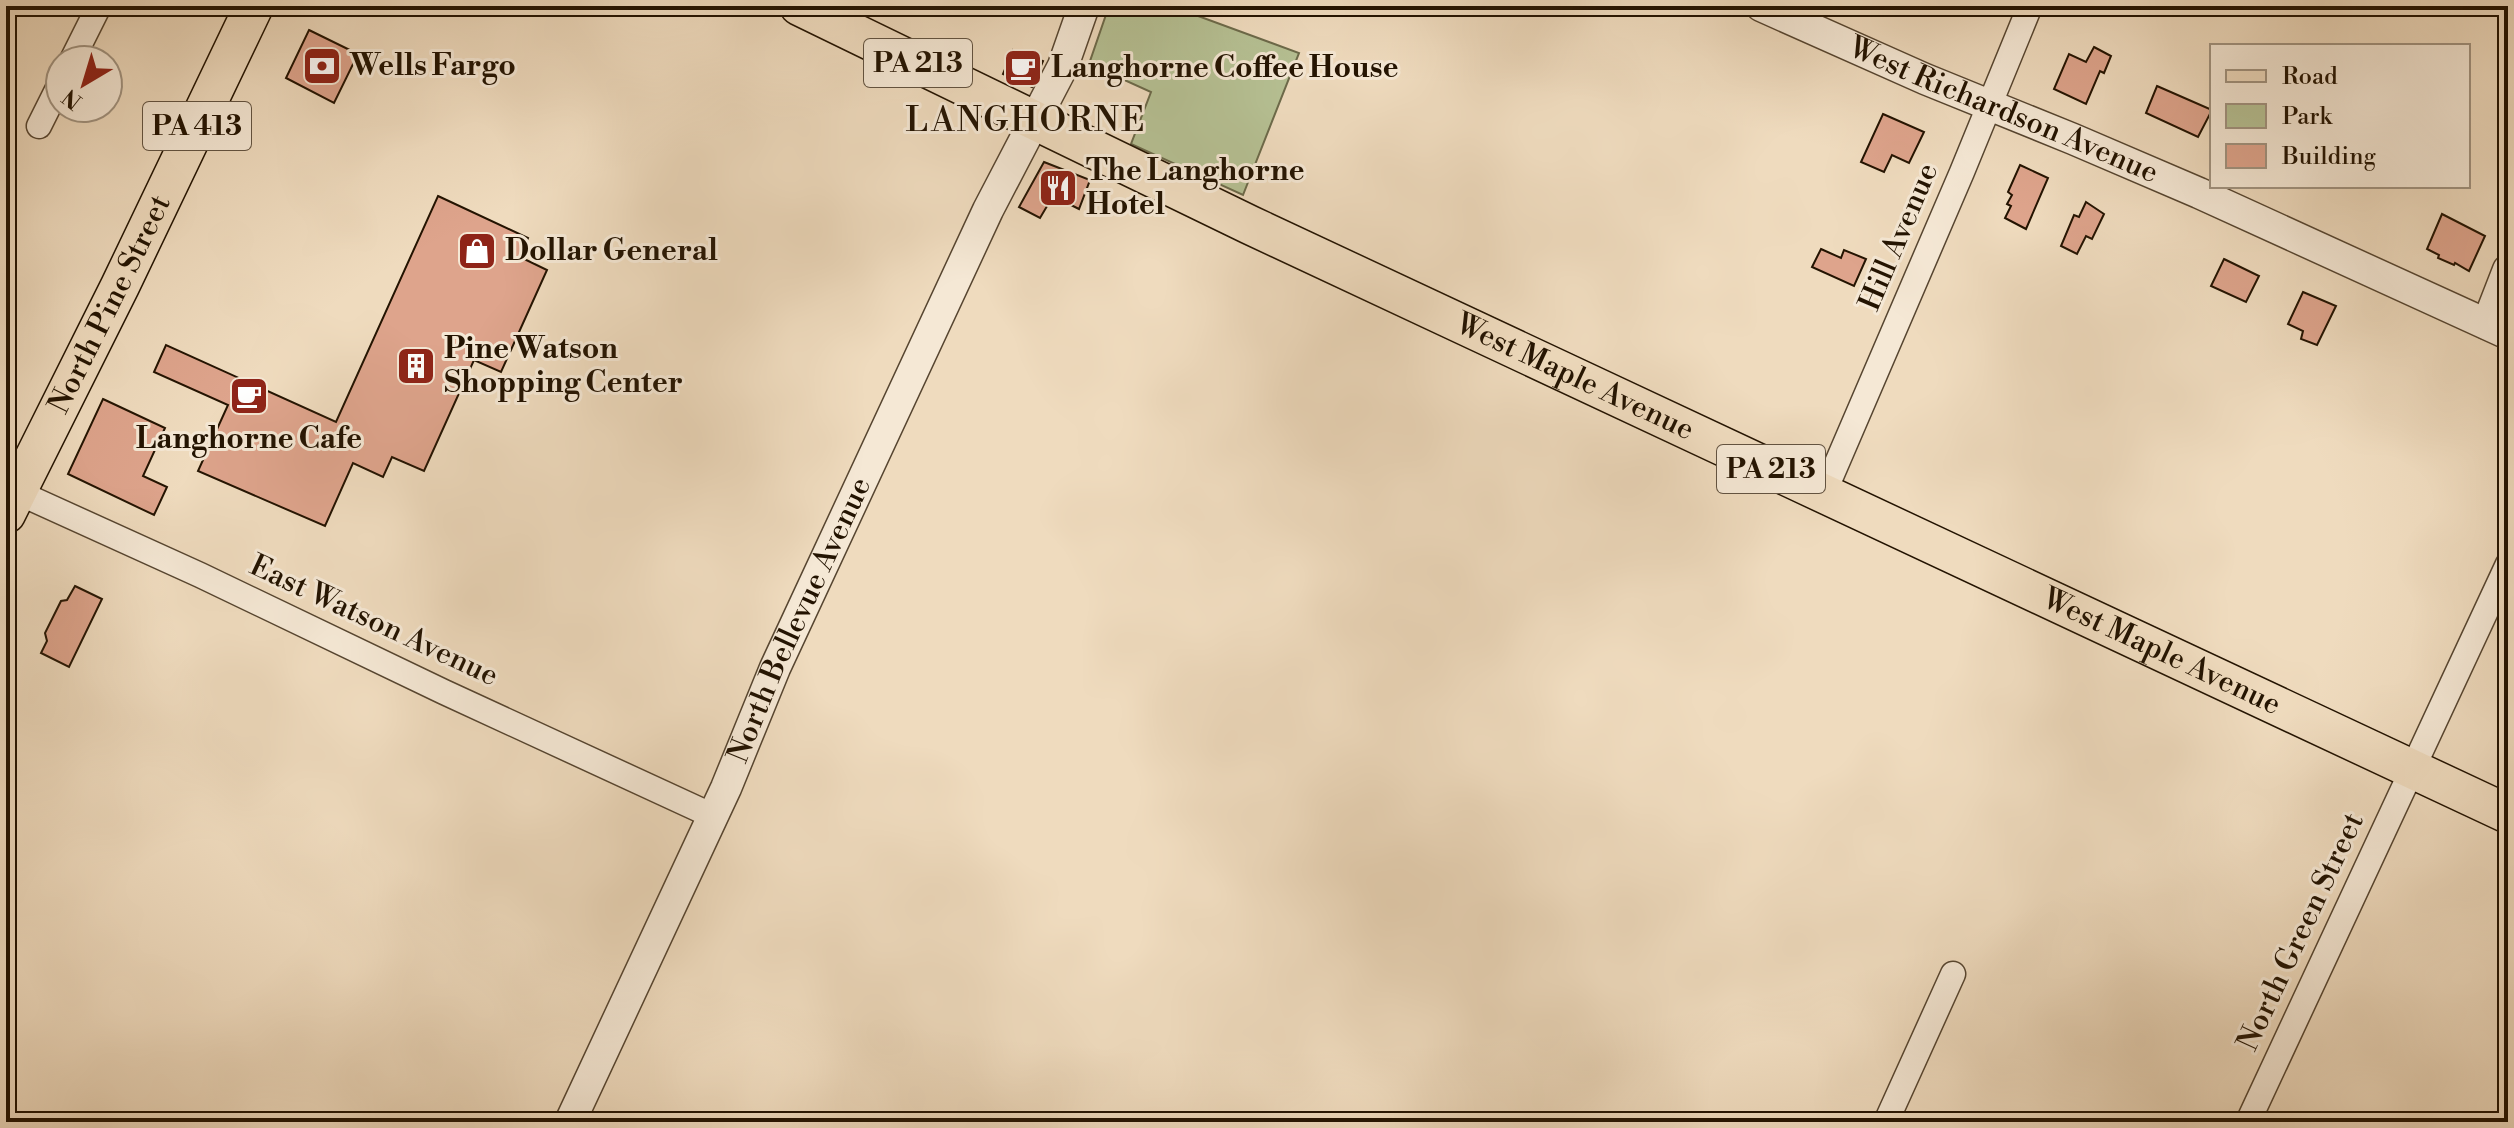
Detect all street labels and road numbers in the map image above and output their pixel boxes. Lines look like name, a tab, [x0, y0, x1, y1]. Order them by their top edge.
street label: West Richardson Avenue	[1842, 28, 2164, 192]
road number: PA 213	[864, 39, 972, 87]
road number: PA 413	[143, 102, 251, 150]
street label: Hill Avenue	[1851, 157, 1947, 317]
street label: North Pine Street	[40, 189, 180, 420]
street label: West Maple Avenue	[1449, 305, 1700, 449]
road number: PA 213	[1717, 445, 1825, 493]
street label: North Bellevue Avenue	[719, 471, 880, 769]
street label: East Watson Avenue	[244, 547, 504, 695]
street label: West Maple Avenue	[2035, 579, 2287, 724]
street label: North Green Street	[2229, 807, 2373, 1057]

